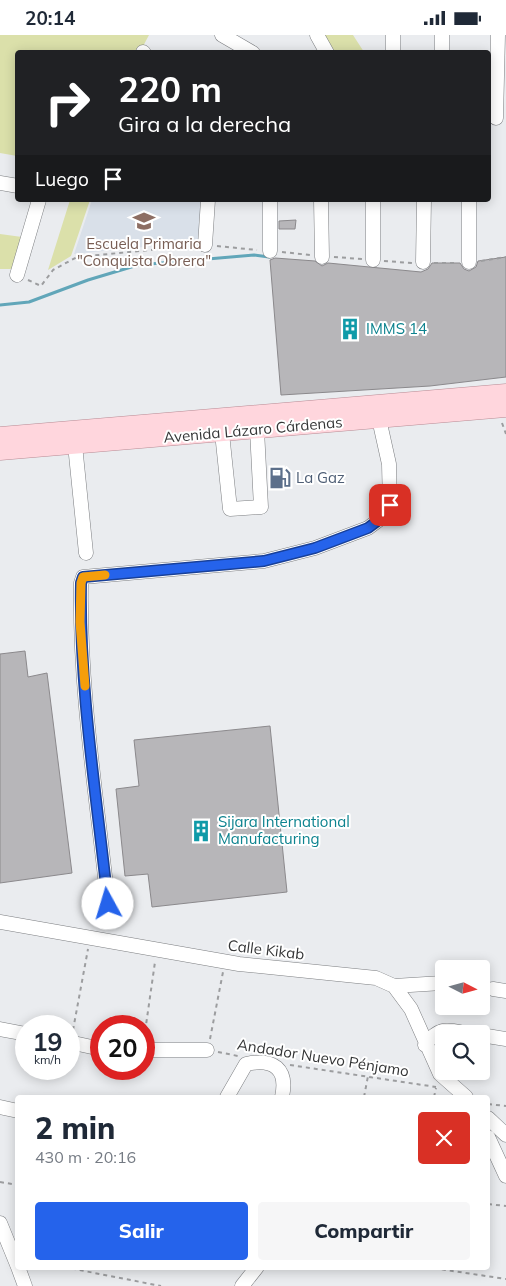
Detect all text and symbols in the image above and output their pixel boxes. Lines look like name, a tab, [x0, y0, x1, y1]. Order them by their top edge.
text: 20:14	[25, 6, 75, 30]
text: 220 m	[118, 67, 222, 111]
icon: right	[35, 70, 100, 135]
text: Gira a la derecha	[118, 110, 291, 138]
icon: arrive	[99, 165, 127, 193]
text: Luego	[35, 167, 89, 191]
school or university icon: Escuela Primaria "Conquista Obrera"	[131, 208, 157, 234]
place label: Escuela Primaria "Conquista Obrera"	[77, 234, 211, 270]
building icon: IMMS 14	[337, 316, 363, 342]
place label: IMMS 14	[366, 319, 427, 338]
street label: Avenida Lázaro Cárdenas	[163, 412, 343, 447]
fuel station icon: La Gaz	[267, 465, 293, 491]
place label: La Gaz	[296, 468, 345, 487]
pin	[369, 484, 411, 526]
icon: arrive	[376, 491, 404, 519]
place label: Sijara International Manufacturing	[218, 812, 350, 848]
building icon: Sijara International Manufacturing	[188, 818, 214, 844]
position arrow	[81, 877, 133, 929]
street label: Calle Kikab	[227, 935, 305, 964]
north arrow	[435, 960, 490, 1015]
map controls	[435, 960, 490, 1080]
speed limit sign: 20	[90, 1015, 155, 1080]
button: search	[435, 1025, 490, 1080]
text: 19	[32, 1026, 63, 1057]
street label: Andador Nuevo Pénjamo	[236, 1035, 410, 1080]
text: km/h	[34, 1052, 61, 1067]
text: 2 min	[35, 1109, 115, 1147]
button: close	[418, 1112, 470, 1164]
text: 430 m · 20:16	[35, 1147, 136, 1167]
button: Salir	[35, 1202, 248, 1260]
button: Compartir	[258, 1202, 470, 1260]

